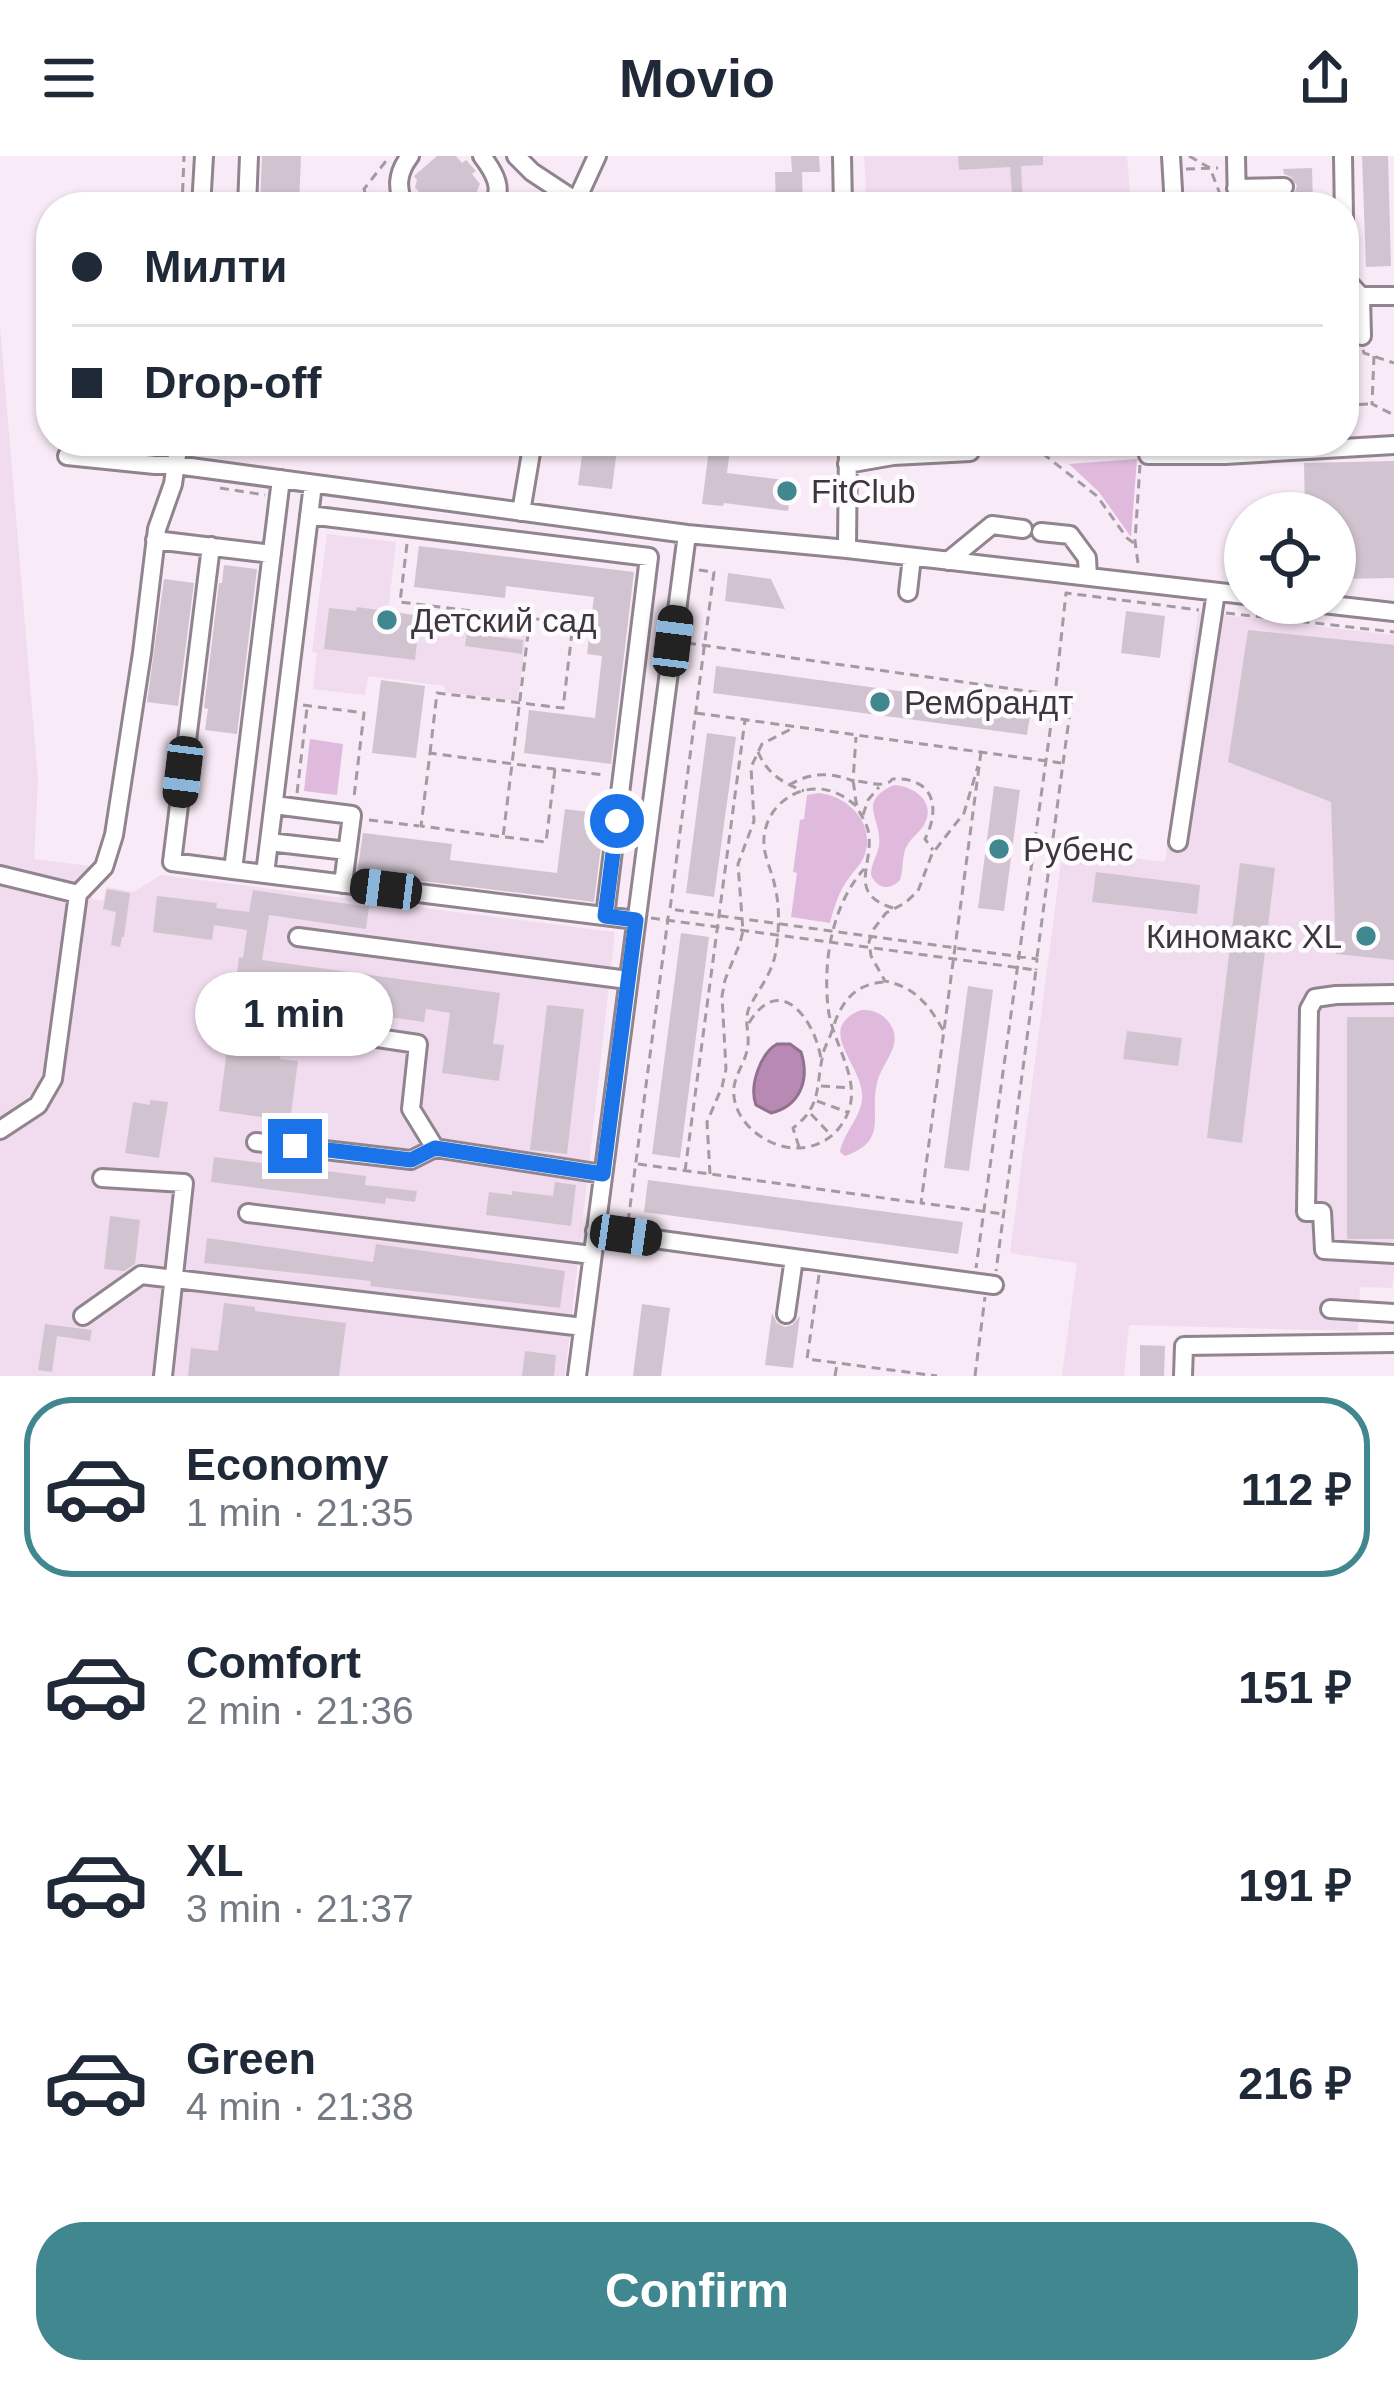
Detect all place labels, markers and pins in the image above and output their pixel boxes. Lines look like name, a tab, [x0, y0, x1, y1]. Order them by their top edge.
place label: FitClub	[811, 473, 916, 510]
marker: FitClub	[774, 478, 800, 504]
place label: Детский сад	[411, 602, 596, 639]
marker: Детский сад	[374, 607, 400, 633]
place label: Рембрандт	[904, 684, 1073, 721]
marker: Рембрандт	[867, 689, 893, 715]
place label: Рубенс	[1023, 831, 1134, 868]
marker: Рубенс	[986, 836, 1012, 862]
place label: Киномакс XL	[1146, 918, 1342, 955]
marker: Киномакс XL	[1353, 923, 1379, 949]

